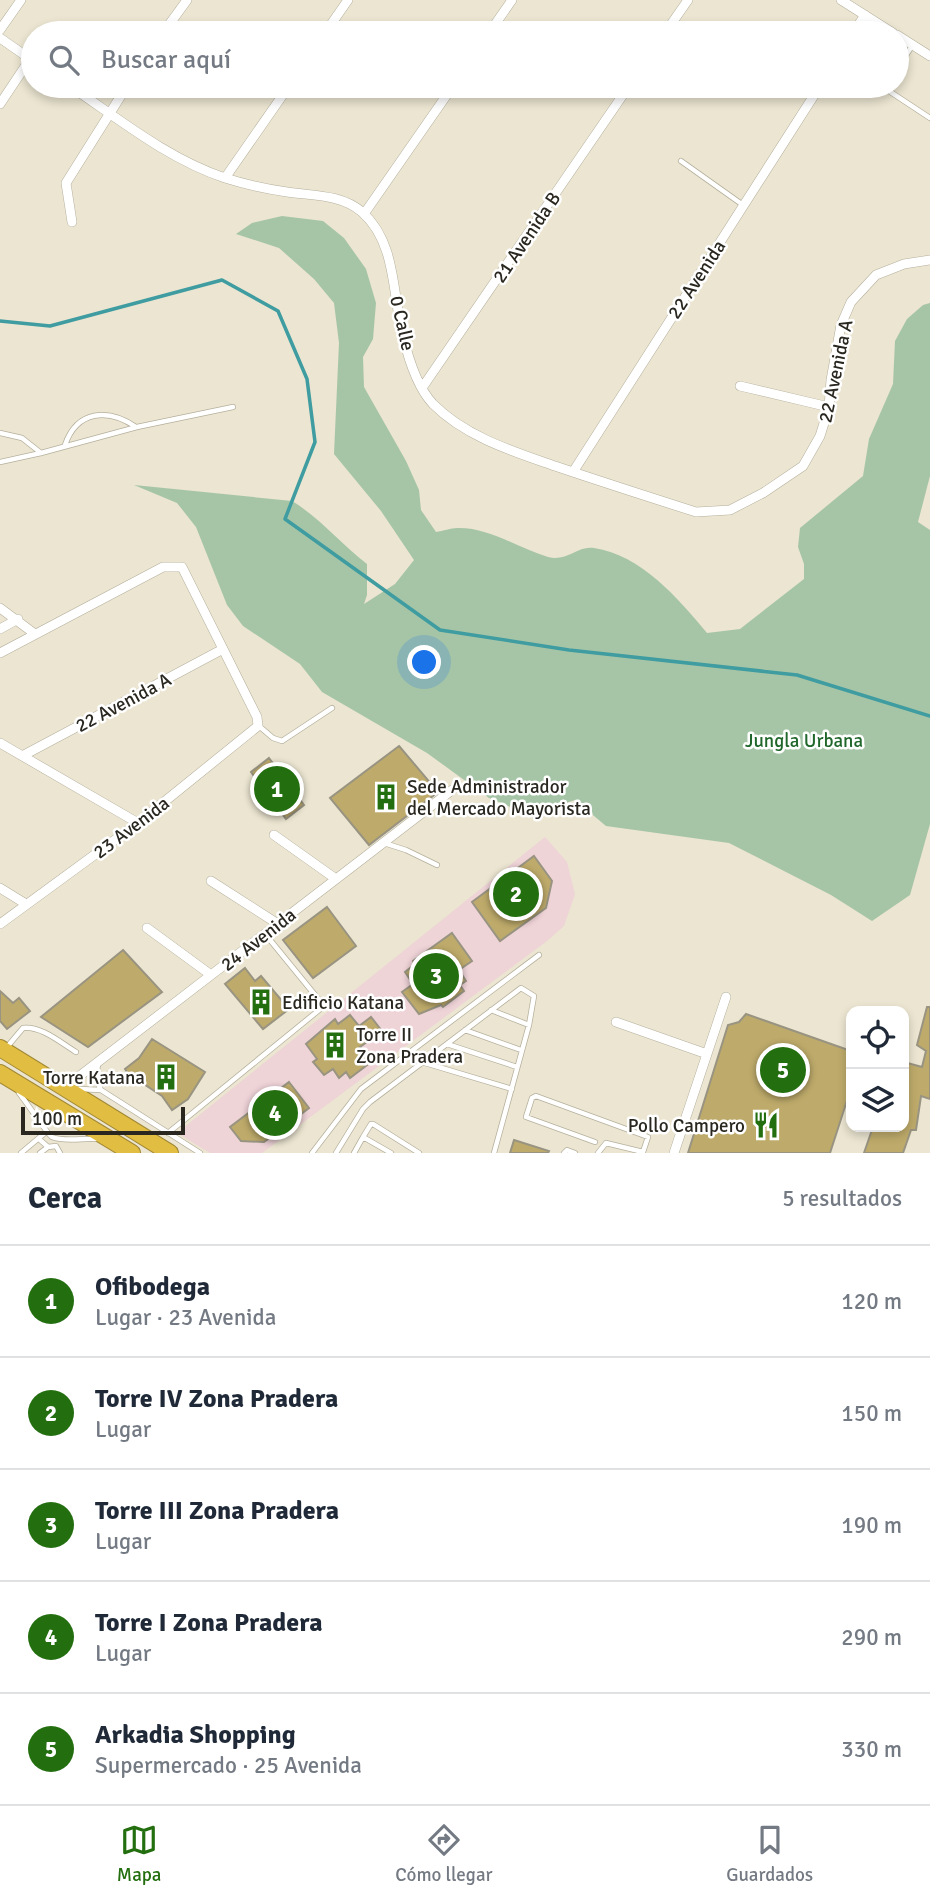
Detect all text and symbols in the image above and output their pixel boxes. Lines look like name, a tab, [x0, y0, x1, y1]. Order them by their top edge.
search box	[21, 21, 909, 98]
icon: search	[45, 41, 83, 79]
text: Buscar aquí	[101, 44, 231, 76]
street label: 21 Avenida B	[488, 187, 566, 288]
street label: 22 Avenida	[662, 236, 731, 323]
street label: 0 Calle	[384, 293, 420, 353]
street label: 22 Avenida A	[813, 317, 859, 425]
your location	[407, 645, 441, 679]
street label: 22 Avenida A	[72, 667, 176, 738]
park label: Jungla Urbana	[745, 729, 863, 753]
pin: 1	[254, 763, 300, 815]
place label: Sede Administrador del Mercado Mayorista	[407, 775, 591, 821]
building icon: Sede Administrador del Mercado Mayorista	[371, 782, 401, 812]
street label: 23 Avenida	[89, 791, 174, 864]
pin: 2	[493, 868, 539, 920]
street label: 24 Avenida	[216, 903, 301, 977]
pin: 3	[413, 950, 459, 1002]
building icon: Edificio Katana	[246, 987, 276, 1017]
place label: Edificio Katana	[282, 991, 404, 1015]
map controls	[846, 1006, 909, 1132]
button: locate	[846, 1006, 909, 1069]
place label: Torre II Zona Pradera	[356, 1023, 463, 1069]
building icon: Torre II Zona Pradera	[320, 1030, 350, 1060]
pin: 5	[760, 1044, 806, 1096]
building icon: Torre Katana	[151, 1062, 181, 1092]
place label: Torre Katana	[43, 1066, 145, 1090]
button: layers	[846, 1069, 909, 1132]
pin: 4	[252, 1087, 298, 1139]
scale bar	[21, 1104, 186, 1136]
text: 100 m	[32, 1107, 82, 1131]
restaurant icon: Pollo Campero	[751, 1110, 781, 1140]
place label: Pollo Campero	[628, 1114, 745, 1138]
text: Cerca	[28, 1180, 102, 1217]
text: 5 resultados	[782, 1184, 902, 1213]
text: Ofibodega	[95, 1271, 210, 1303]
text: 1	[45, 1287, 57, 1316]
text: 120 m	[841, 1287, 902, 1316]
text: Lugar · 23 Avenida	[95, 1303, 276, 1332]
text: Torre IV Zona Pradera	[95, 1383, 338, 1415]
text: 2	[45, 1399, 57, 1428]
text: 150 m	[841, 1399, 902, 1428]
text: Lugar	[95, 1415, 151, 1444]
text: Torre III Zona Pradera	[95, 1495, 339, 1527]
text: 3	[45, 1511, 57, 1540]
text: 190 m	[841, 1511, 902, 1540]
text: Lugar	[95, 1527, 151, 1556]
text: Torre I Zona Pradera	[95, 1607, 323, 1639]
text: 4	[45, 1623, 57, 1652]
text: 290 m	[841, 1623, 902, 1652]
text: Lugar	[95, 1639, 151, 1668]
text: Arkadia Shopping	[95, 1719, 296, 1751]
text: 5	[45, 1735, 57, 1764]
text: 330 m	[841, 1735, 902, 1764]
text: Supermercado · 25 Avenida	[95, 1751, 362, 1780]
tab: Mapa	[117, 1821, 162, 1887]
tab: Cómo llegar	[395, 1821, 493, 1887]
tab: Guardados	[726, 1821, 813, 1887]

